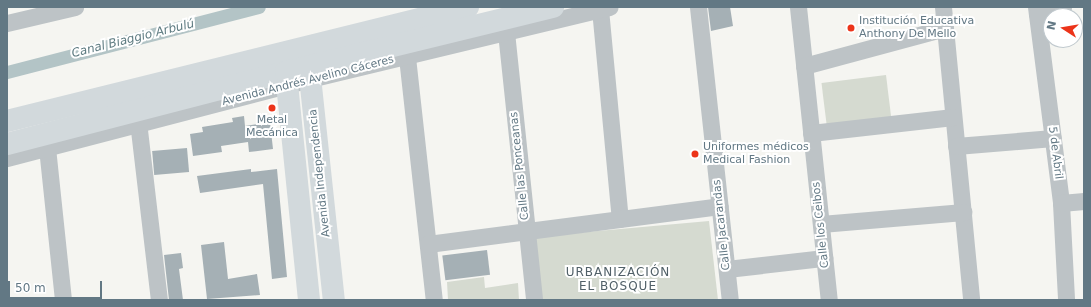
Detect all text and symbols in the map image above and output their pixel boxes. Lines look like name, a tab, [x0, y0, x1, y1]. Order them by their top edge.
north arrow	[1043, 8, 1083, 48]
place label: Institución Educativa Anthony De Mello	[859, 15, 974, 41]
water label: Canal Biaggio Arbulú	[70, 17, 196, 61]
text: N	[1044, 20, 1059, 31]
marker: Institución Educativa Anthony De Mello	[846, 23, 856, 33]
street label: Avenida Andrés Avelino Cáceres	[221, 53, 395, 109]
marker: Metal Mecánica	[267, 103, 277, 113]
street label: Avenida Independencia	[307, 108, 333, 238]
street label: Calle las Ponceanas	[508, 111, 532, 221]
place label: Metal Mecánica	[246, 114, 298, 140]
street label: 5 de Abril	[1045, 126, 1065, 180]
place label: Uniformes médicos Medical Fashion	[703, 141, 809, 167]
marker: Uniformes médicos Medical Fashion	[690, 149, 700, 159]
street label: Calle Jacarandas	[711, 179, 733, 271]
street label: Calle los Ceibos	[810, 181, 832, 269]
district label: URBANIZACIÓN EL BOSQUE	[566, 266, 670, 294]
scale bar	[10, 273, 104, 299]
text: 50 m	[15, 281, 46, 295]

